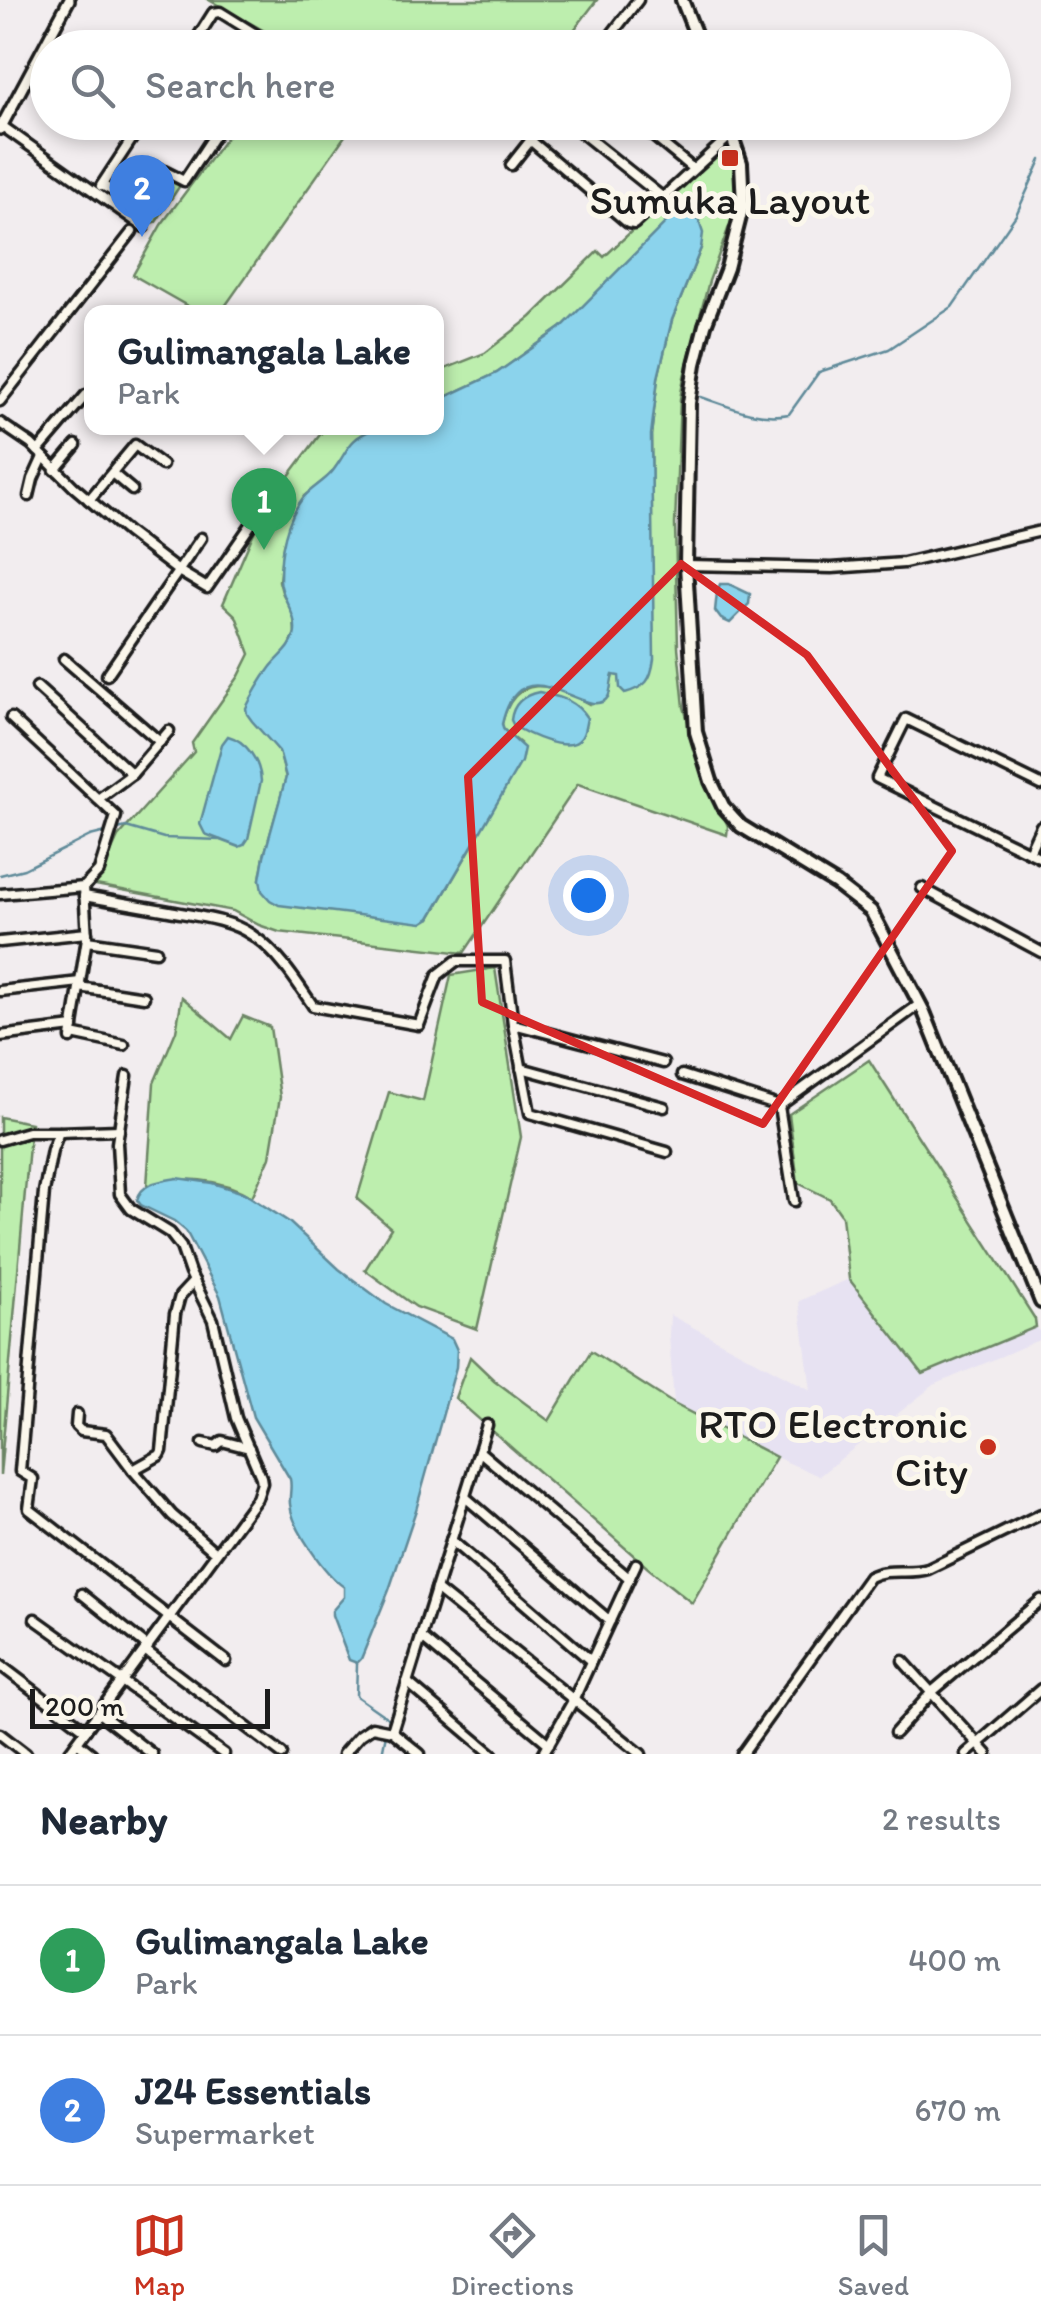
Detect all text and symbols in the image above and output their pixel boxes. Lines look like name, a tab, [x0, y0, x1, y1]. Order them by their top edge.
search box	[30, 30, 1011, 140]
icon: search	[65, 58, 120, 113]
text: Search here	[145, 62, 336, 108]
marker: Sumuka Layout	[719, 147, 741, 169]
pin: 2	[110, 154, 174, 237]
place label: Sumuka Layout	[589, 174, 871, 225]
popup	[84, 305, 444, 435]
text: Gulimangala Lake	[117, 328, 411, 374]
text: Park	[117, 374, 180, 412]
pin: 1	[232, 468, 296, 550]
your location	[563, 870, 614, 921]
place label: RTO Electronic City	[698, 1398, 968, 1497]
marker: RTO Electronic City	[977, 1436, 999, 1458]
scale bar	[30, 1684, 270, 1728]
text: 200 m	[45, 1689, 124, 1723]
text: Nearby	[40, 1794, 167, 1845]
text: 2 results	[882, 1800, 1001, 1838]
text: Gulimangala Lake	[135, 1918, 429, 1964]
text: 1	[65, 1941, 80, 1979]
text: 400 m	[908, 1941, 1001, 1979]
text: Park	[135, 1964, 198, 2002]
text: J24 Essentials	[135, 2068, 371, 2114]
text: 2	[64, 2091, 81, 2129]
text: 670 m	[914, 2091, 1001, 2129]
text: Supermarket	[135, 2114, 315, 2152]
tab: Map	[132, 2208, 187, 2302]
tab: Directions	[451, 2208, 574, 2302]
tab: Saved	[838, 2208, 909, 2302]

